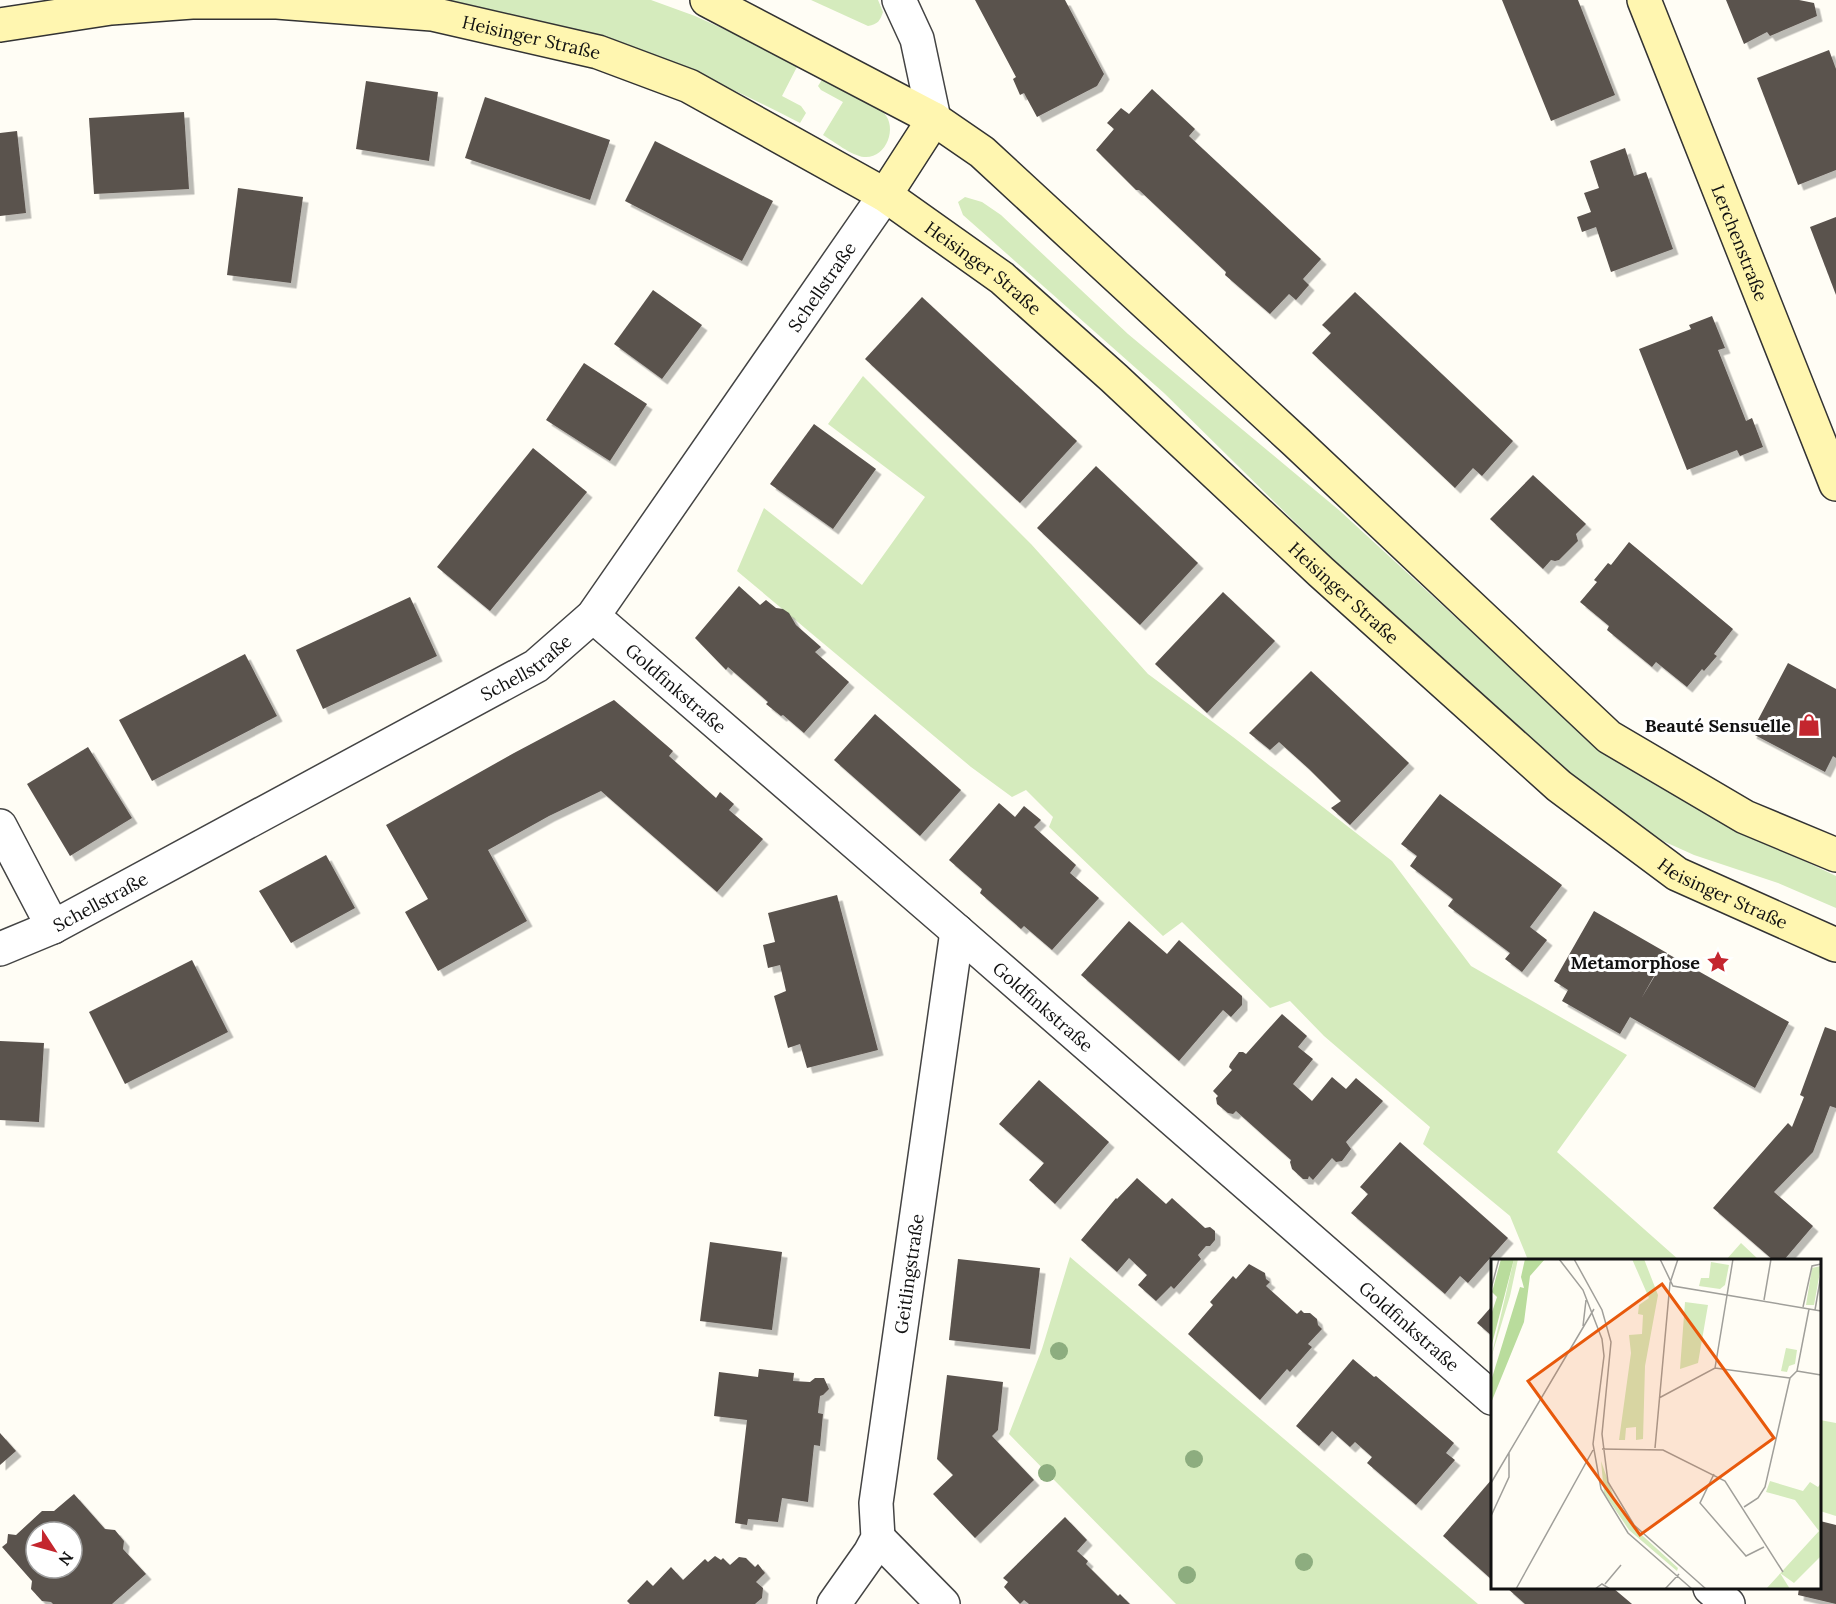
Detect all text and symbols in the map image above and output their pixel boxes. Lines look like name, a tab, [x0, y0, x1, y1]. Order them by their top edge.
street label: Heisinger Straße	[460, 10, 603, 64]
street label: Lerchenstraße	[1707, 181, 1774, 304]
street label: Heisinger Straße	[921, 216, 1047, 320]
street label: Schellstraße	[782, 237, 861, 336]
street label: Heisinger Straße	[1284, 537, 1404, 649]
street label: Schellstraße	[476, 629, 576, 705]
street label: Goldfinkstraße	[621, 638, 732, 738]
shop icon: Beauté Sensuelle	[1796, 712, 1822, 738]
place label: Beauté Sensuelle	[1645, 714, 1791, 737]
street label: Heisinger Straße	[1653, 852, 1792, 934]
street label: Schellstraße	[49, 866, 152, 936]
place icon: Metamorphose	[1705, 949, 1731, 975]
place label: Metamorphose	[1570, 951, 1700, 974]
street label: Goldfinkstraße	[988, 956, 1099, 1057]
street label: Geitlingstraße	[889, 1212, 928, 1335]
inset map	[1491, 1259, 1821, 1589]
street label: Goldfinkstraße	[1354, 1276, 1465, 1376]
north arrow	[24, 1520, 84, 1580]
text: N	[54, 1548, 78, 1570]

